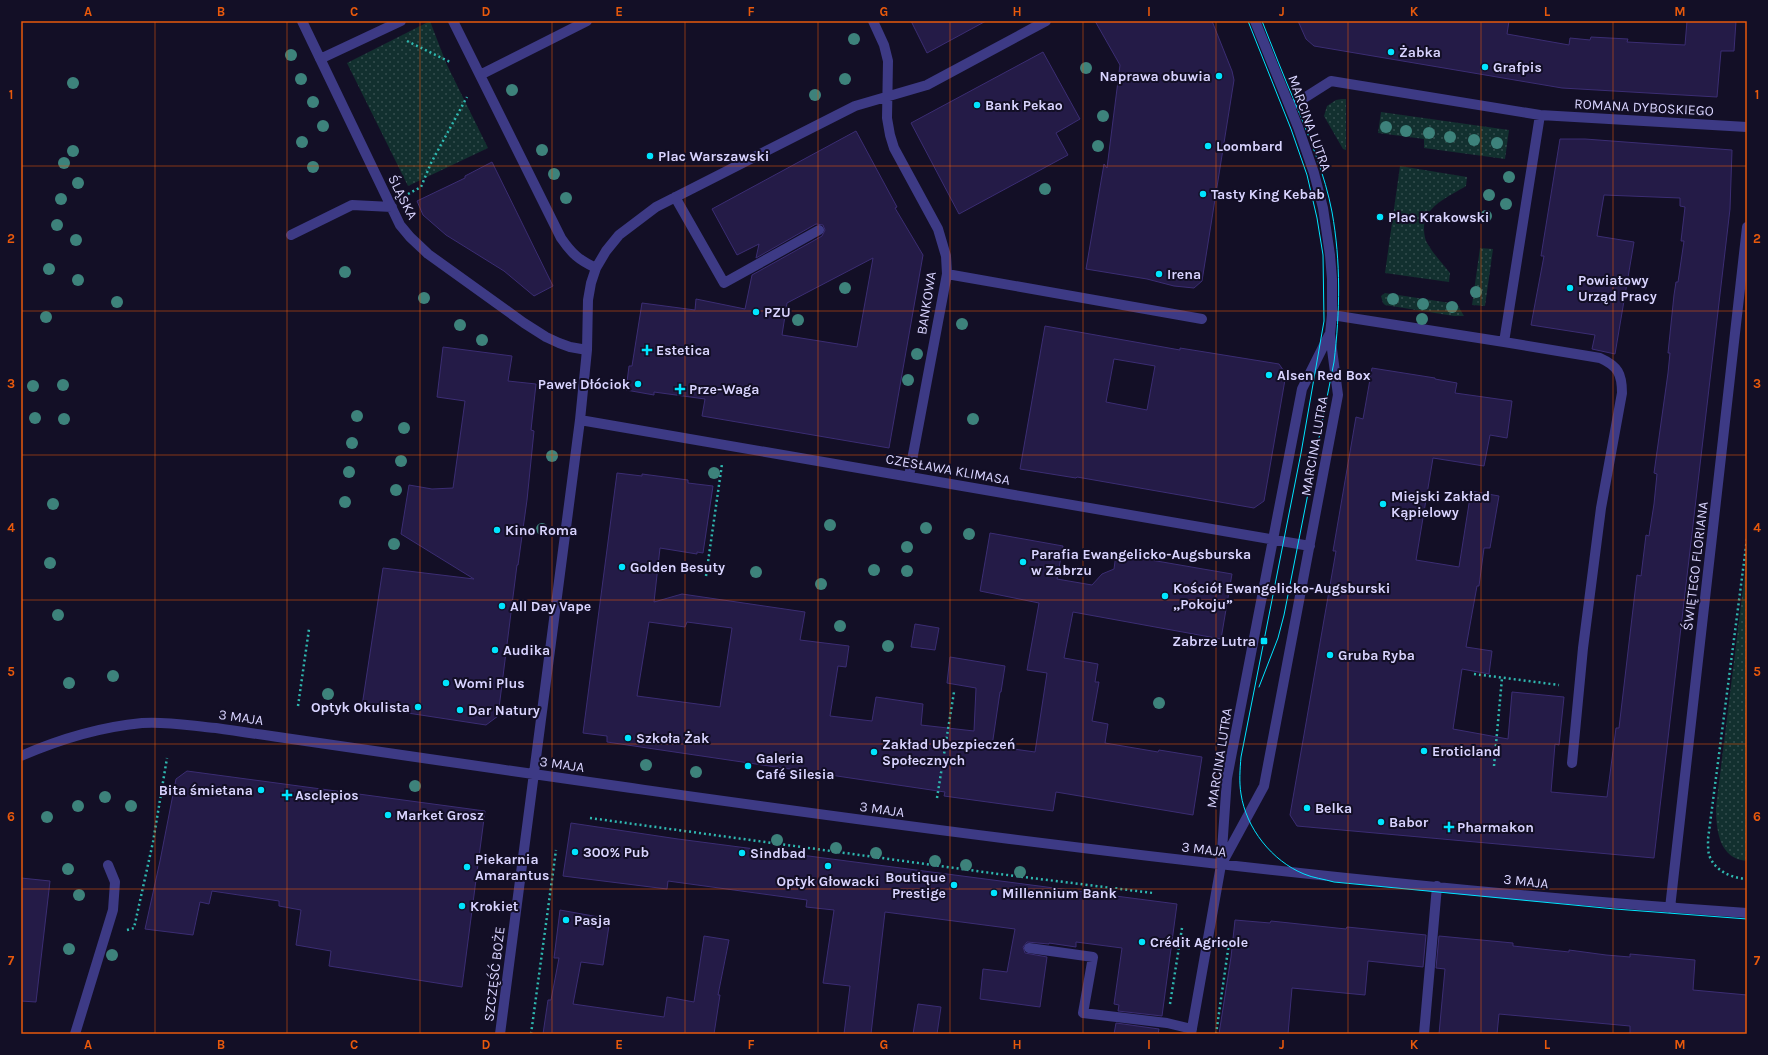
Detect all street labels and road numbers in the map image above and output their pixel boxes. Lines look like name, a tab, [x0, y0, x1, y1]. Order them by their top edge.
street label: MARCINA LUTRA	[1284, 73, 1335, 174]
street label: ROMANA DYBOSKIEGO	[1574, 95, 1714, 120]
street label: ŚLĄSKA	[384, 172, 421, 222]
street label: BANKOWA	[913, 270, 940, 336]
street label: MARCINA LUTRA	[1297, 395, 1332, 497]
street label: CZESŁAWA KLIMASA	[884, 450, 1012, 489]
street label: ŚWIĘTEGO FLORIANA	[1679, 500, 1712, 632]
street label: 3 MAJA	[217, 706, 264, 729]
street label: MARCINA LUTRA	[1203, 707, 1236, 809]
street label: 3 MAJA	[538, 753, 585, 776]
street label: 3 MAJA	[858, 798, 905, 821]
street label: 3 MAJA	[1180, 838, 1227, 861]
street label: 3 MAJA	[1503, 871, 1549, 892]
street label: SZCZĘŚĆ BOŻE	[480, 926, 509, 1023]

